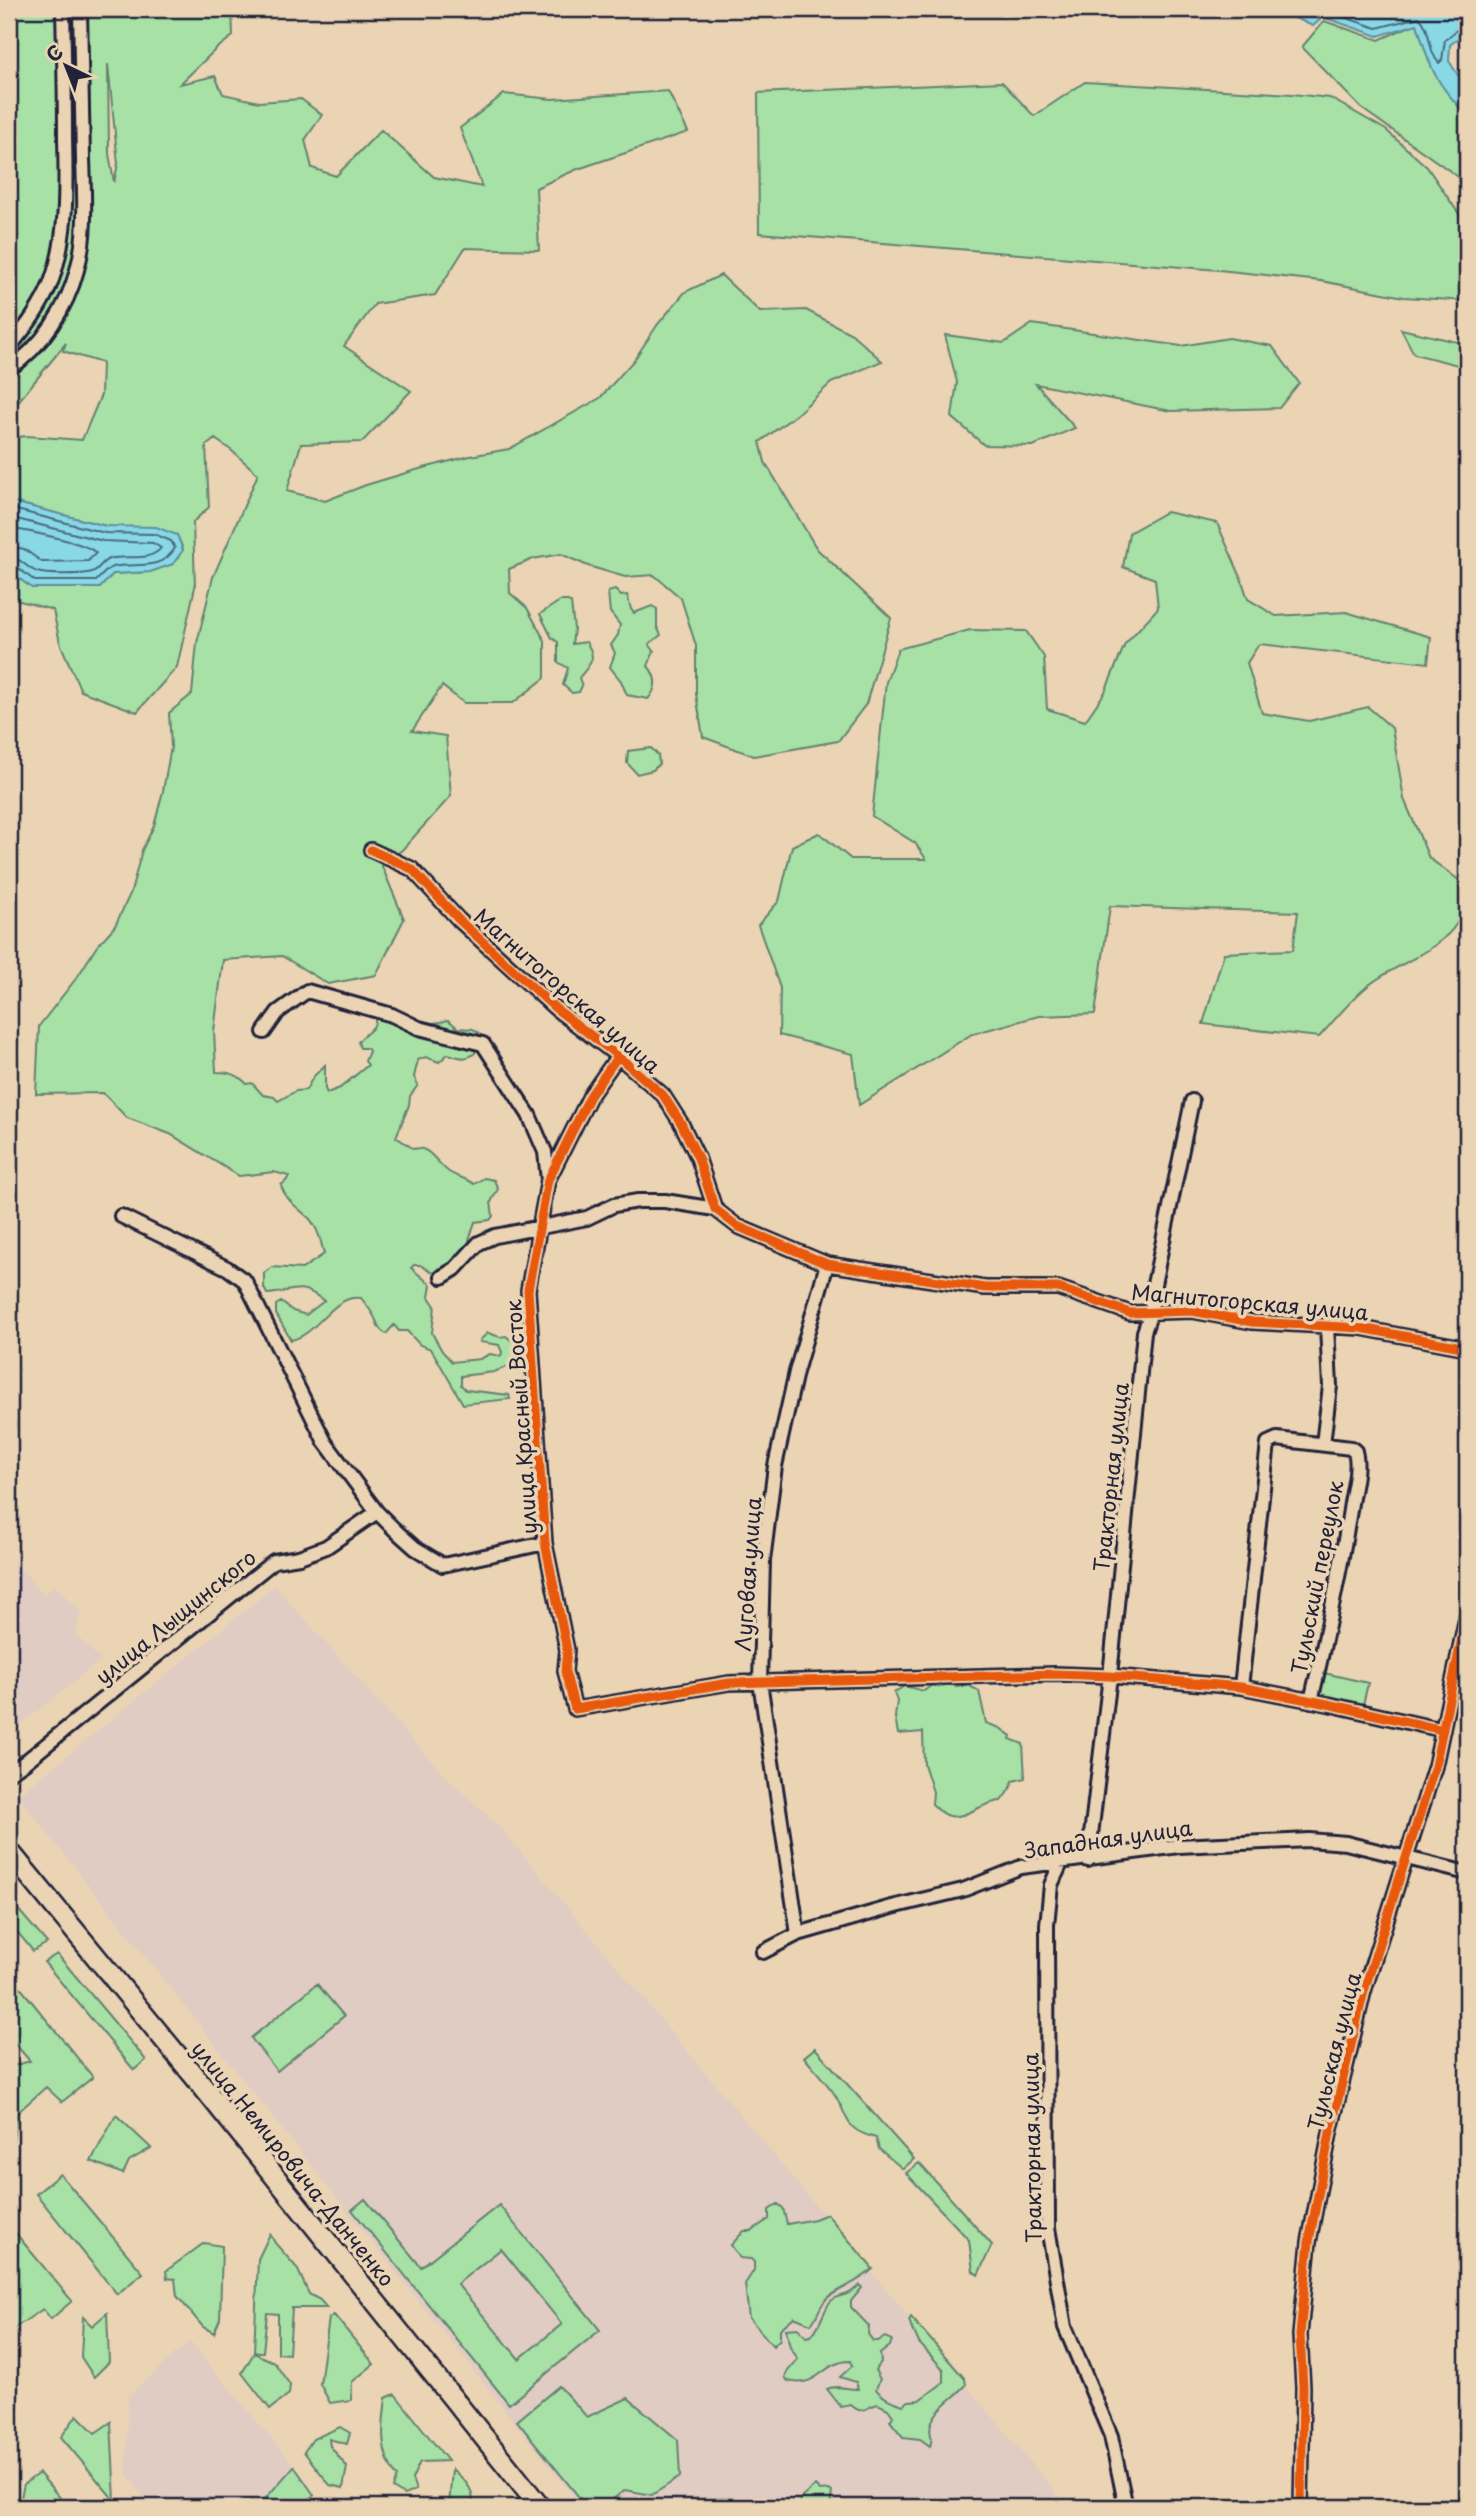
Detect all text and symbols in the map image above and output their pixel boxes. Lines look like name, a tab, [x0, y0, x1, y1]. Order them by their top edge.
north arrow	[32, 32, 102, 102]
text: С	[39, 38, 69, 68]
street label: Магнитогорская улица	[468, 900, 669, 1081]
street label: Магнитогорская улица	[1130, 1275, 1371, 1327]
street label: улица Красный Восток	[496, 1298, 544, 1536]
street label: Тракторная улица	[1084, 1380, 1136, 1573]
street label: Тульский переулок	[1282, 1477, 1351, 1676]
street label: Луговая улица	[726, 1495, 768, 1652]
street label: улица Лыщинского	[88, 1541, 262, 1691]
street label: Западная улица	[1022, 1810, 1195, 1866]
street label: Тульская улица	[1298, 1968, 1368, 2133]
street label: улица Немировича-Данченко	[185, 2033, 403, 2293]
street label: Тракторная улица	[1013, 2052, 1049, 2243]

